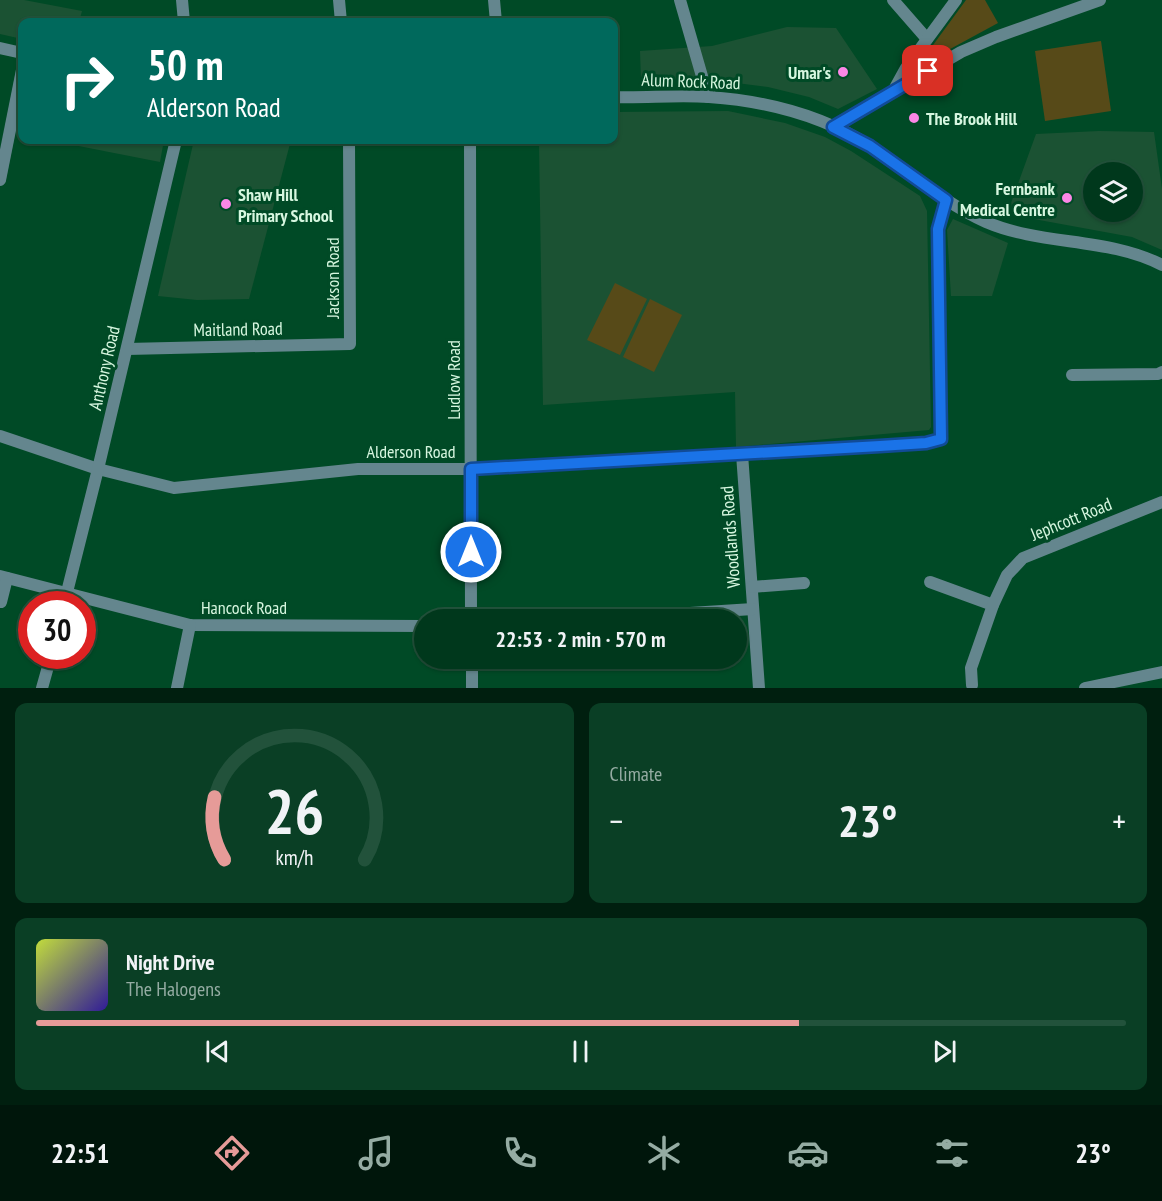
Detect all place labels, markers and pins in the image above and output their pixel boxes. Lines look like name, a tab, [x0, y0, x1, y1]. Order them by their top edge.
pin	[902, 45, 953, 96]
place label: Umar's	[788, 61, 831, 84]
marker: Umar's	[836, 65, 850, 79]
place label: The Brook Hill	[926, 107, 1018, 130]
marker: The Brook Hill	[907, 111, 921, 125]
place label: Fernbank Medical Centre	[960, 177, 1056, 221]
place label: Shaw Hill Primary School	[238, 183, 334, 227]
marker: Fernbank Medical Centre	[1060, 191, 1074, 205]
marker: Shaw Hill Primary School	[219, 197, 233, 211]

